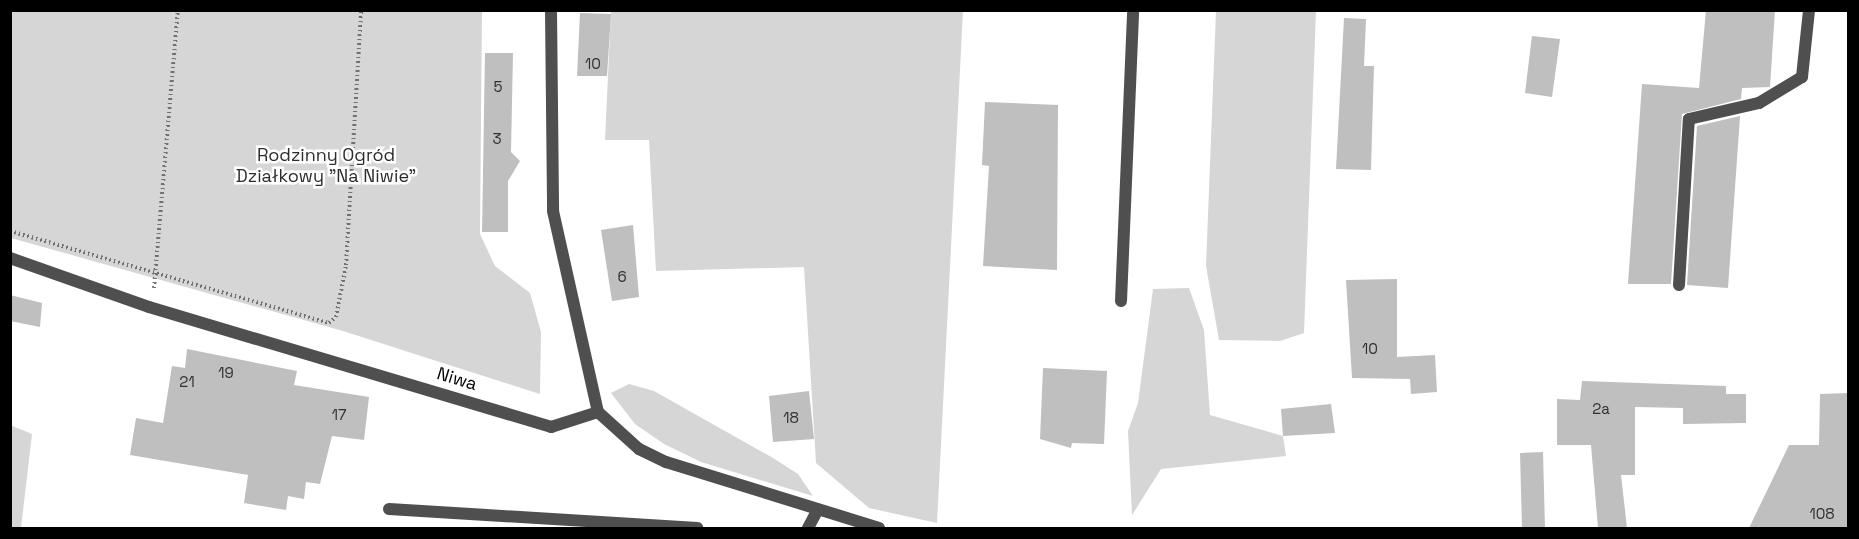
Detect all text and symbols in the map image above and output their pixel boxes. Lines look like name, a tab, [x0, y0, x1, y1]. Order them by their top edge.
house number: 10	[585, 55, 601, 73]
house number: 5	[494, 78, 502, 96]
house number: 3	[492, 130, 502, 148]
park label: Rodzinny Ogród Działkowy "Na Niwie"	[236, 145, 416, 188]
house number: 6	[617, 268, 627, 286]
house number: 10	[1362, 340, 1378, 358]
street label: Niwa	[434, 363, 480, 395]
house number: 19	[218, 364, 234, 382]
house number: 21	[179, 373, 195, 391]
house number: 2a	[1592, 400, 1610, 418]
house number: 17	[332, 406, 346, 424]
house number: 18	[783, 409, 799, 427]
house number: 108	[1809, 505, 1835, 523]

